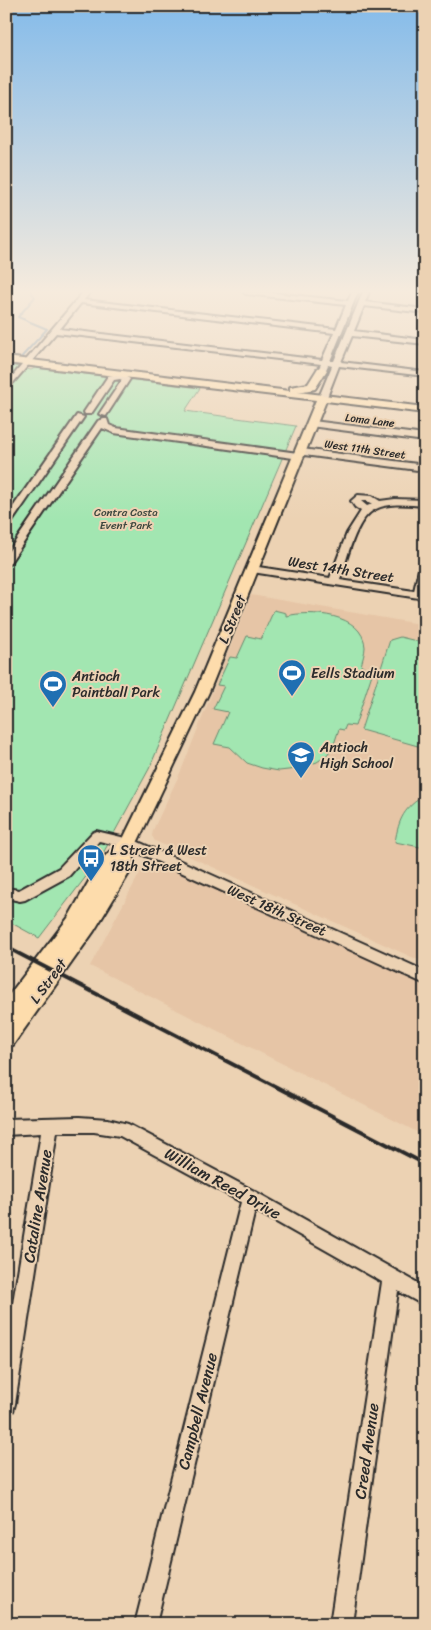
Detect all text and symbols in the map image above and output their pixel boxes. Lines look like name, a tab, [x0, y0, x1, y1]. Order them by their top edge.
street label: Loma Lane	[344, 408, 396, 433]
street label: West 11th Street	[323, 434, 407, 465]
park label: Contra Costa Event Park	[94, 503, 158, 535]
street label: West 14th Street	[286, 549, 396, 590]
street label: L Street	[211, 590, 254, 647]
sports icon: Eells Stadium	[277, 658, 307, 697]
place label: Eells Stadium	[311, 661, 395, 686]
place label: Antioch Paintball Park	[71, 664, 160, 705]
sports icon: Antioch Paintball Park	[38, 669, 68, 708]
place label: Antioch High School	[319, 735, 394, 776]
school or university icon: Antioch High School	[286, 740, 316, 779]
place label: L Street & West 18th Street	[110, 838, 207, 879]
bus stop icon: L Street & West 18th Street	[76, 843, 106, 882]
street label: West 18th Street	[223, 877, 330, 944]
street label: L Street	[23, 952, 74, 1009]
street label: William Reed Drive	[159, 1139, 287, 1228]
street label: Cataline Avenue	[14, 1147, 61, 1265]
street label: Campbell Avenue	[169, 1349, 226, 1473]
street label: Creed Avenue	[345, 1401, 388, 1501]

